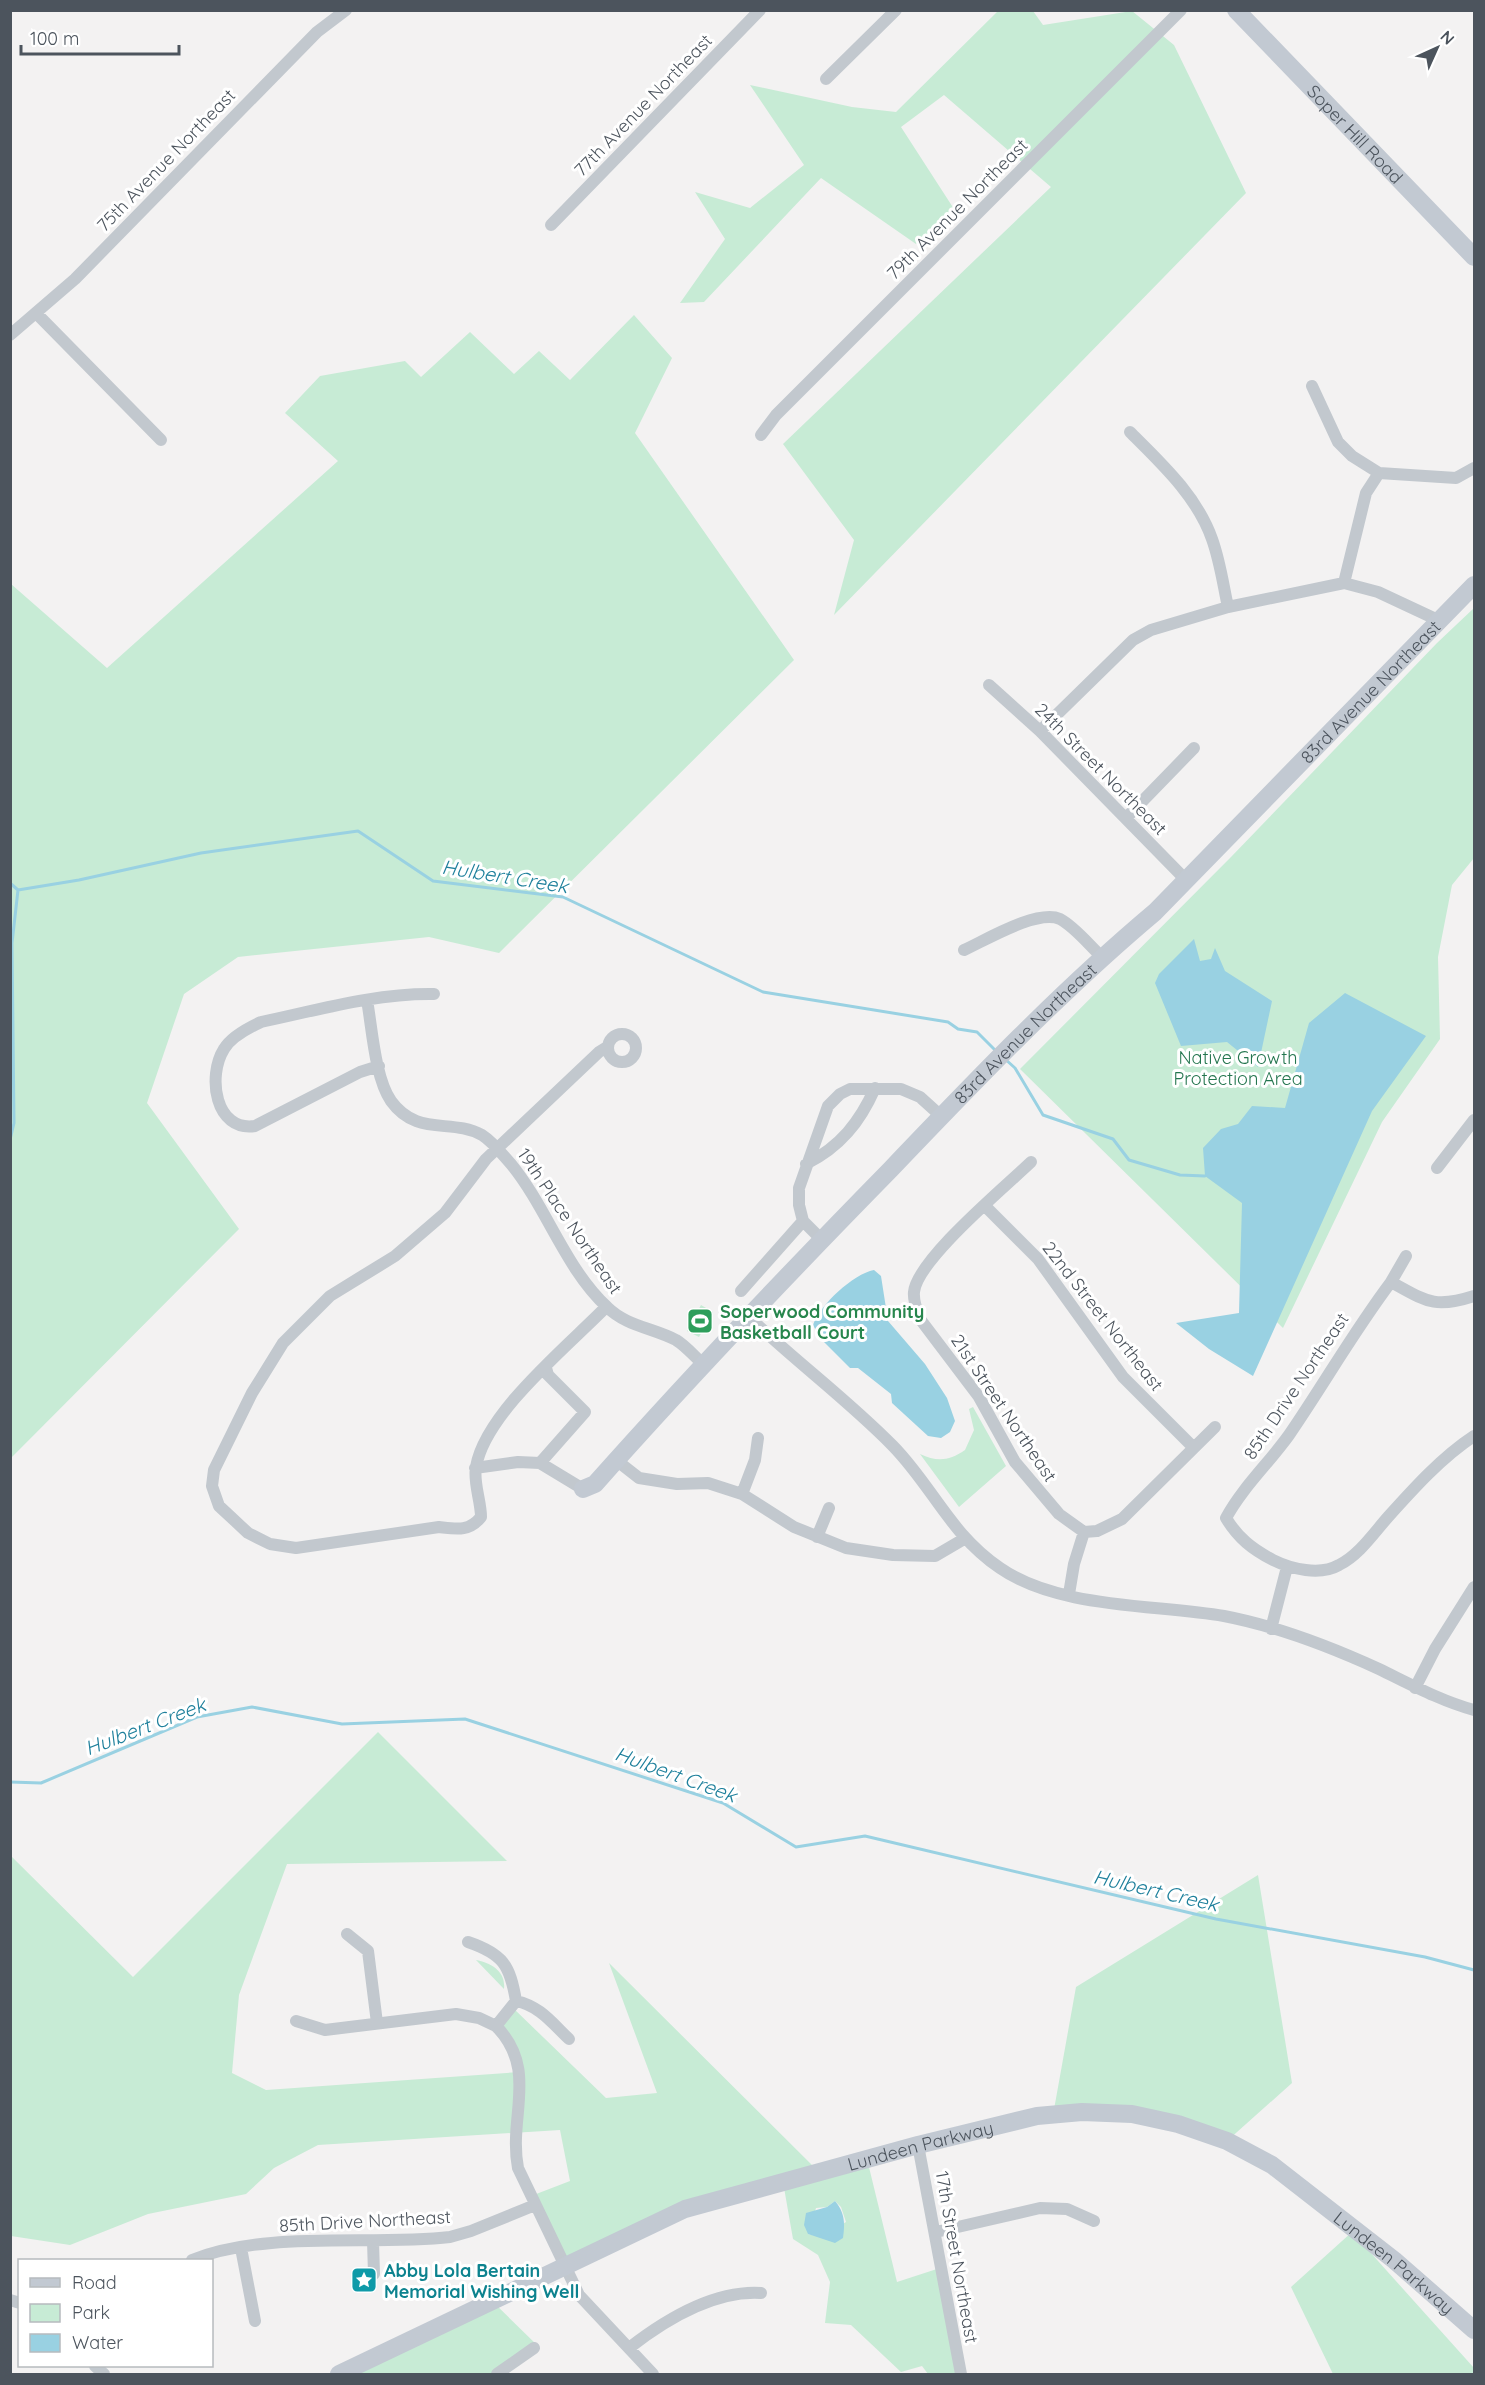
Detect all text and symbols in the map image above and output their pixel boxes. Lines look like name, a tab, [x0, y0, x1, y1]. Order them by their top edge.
scale bar	[21, 18, 178, 56]
north arrow	[1407, 18, 1467, 78]
text: N	[1436, 26, 1459, 49]
text: 100 m	[30, 27, 79, 50]
street label: 77th Avenue Northeast	[569, 29, 717, 181]
street label: Soper Hill Road	[1302, 80, 1408, 188]
street label: 75th Avenue Northeast	[92, 84, 240, 236]
street label: 79th Avenue Northeast	[882, 134, 1032, 284]
street label: 83rd Avenue Northeast	[1295, 615, 1445, 768]
street label: 24th Street Northeast	[1030, 698, 1172, 840]
water label: Hulbert Creek	[440, 854, 572, 899]
street label: 83rd Avenue Northeast	[949, 958, 1101, 1108]
park label: Native Growth Protection Area	[1173, 1046, 1303, 1090]
street label: 19th Place Northeast	[513, 1144, 627, 1298]
street label: 22nd Street Northeast	[1038, 1237, 1168, 1395]
place label: Soperwood Community Basketball Court	[720, 1300, 924, 1344]
sports icon: Soperwood Community Basketball Court	[685, 1306, 715, 1336]
street label: 85th Drive Northeast	[1238, 1308, 1354, 1464]
street label: 21st Street Northeast	[946, 1330, 1062, 1486]
water label: Hulbert Creek	[81, 1691, 211, 1760]
water label: Hulbert Creek	[612, 1740, 742, 1808]
water label: Hulbert Creek	[1091, 1863, 1223, 1917]
street label: Lundeen Parkway	[845, 2116, 995, 2175]
street label: 17th Street Northeast	[931, 2169, 983, 2345]
street label: 85th Drive Northeast	[279, 2205, 451, 2237]
street label: Lundeen Parkway	[1329, 2206, 1459, 2319]
legend	[18, 2259, 213, 2367]
place label: Abby Lola Bertain Memorial Wishing Well	[384, 2259, 579, 2303]
place icon: Abby Lola Bertain Memorial Wishing Well	[349, 2265, 379, 2295]
text: Road	[72, 2271, 117, 2294]
text: Park	[72, 2301, 110, 2324]
text: Water	[72, 2331, 123, 2354]

